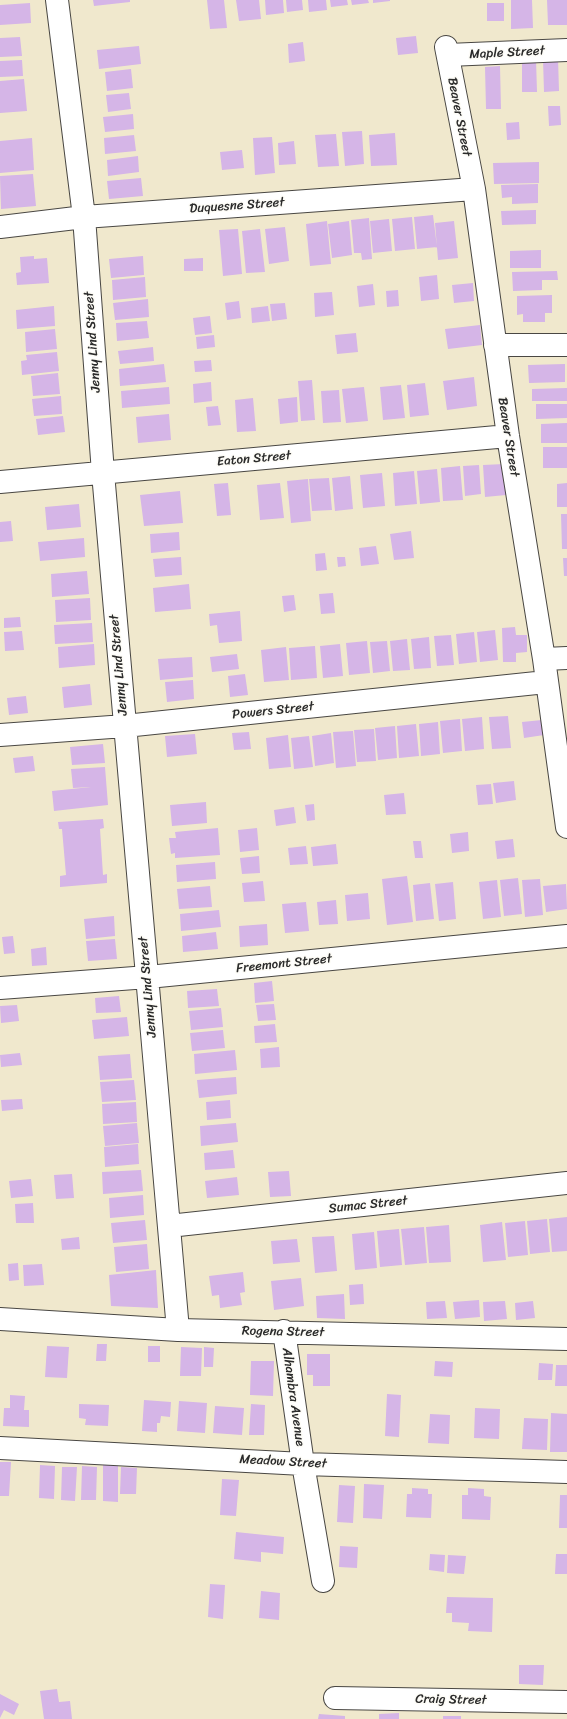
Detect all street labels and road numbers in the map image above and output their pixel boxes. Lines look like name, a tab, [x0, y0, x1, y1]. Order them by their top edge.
street label: Maple Street	[469, 43, 545, 63]
street label: Beaver Street	[444, 76, 474, 158]
street label: Duquesne Street	[189, 195, 285, 217]
street label: Jenny Lind Street	[82, 291, 104, 393]
street label: Beaver Street	[494, 396, 522, 478]
street label: Eaton Street	[216, 448, 292, 470]
street label: Jenny Lind Street	[107, 614, 131, 716]
street label: Powers Street	[231, 699, 315, 723]
street label: Jenny Lind Street	[136, 936, 160, 1038]
street label: Freemont Street	[235, 951, 333, 977]
street label: Sumac Street	[328, 1193, 408, 1217]
street label: Rogena Street	[242, 1323, 324, 1341]
street label: Alhambra Avenue	[278, 1347, 308, 1447]
street label: Meadow Street	[239, 1452, 327, 1472]
street label: Craig Street	[415, 1692, 487, 1708]

